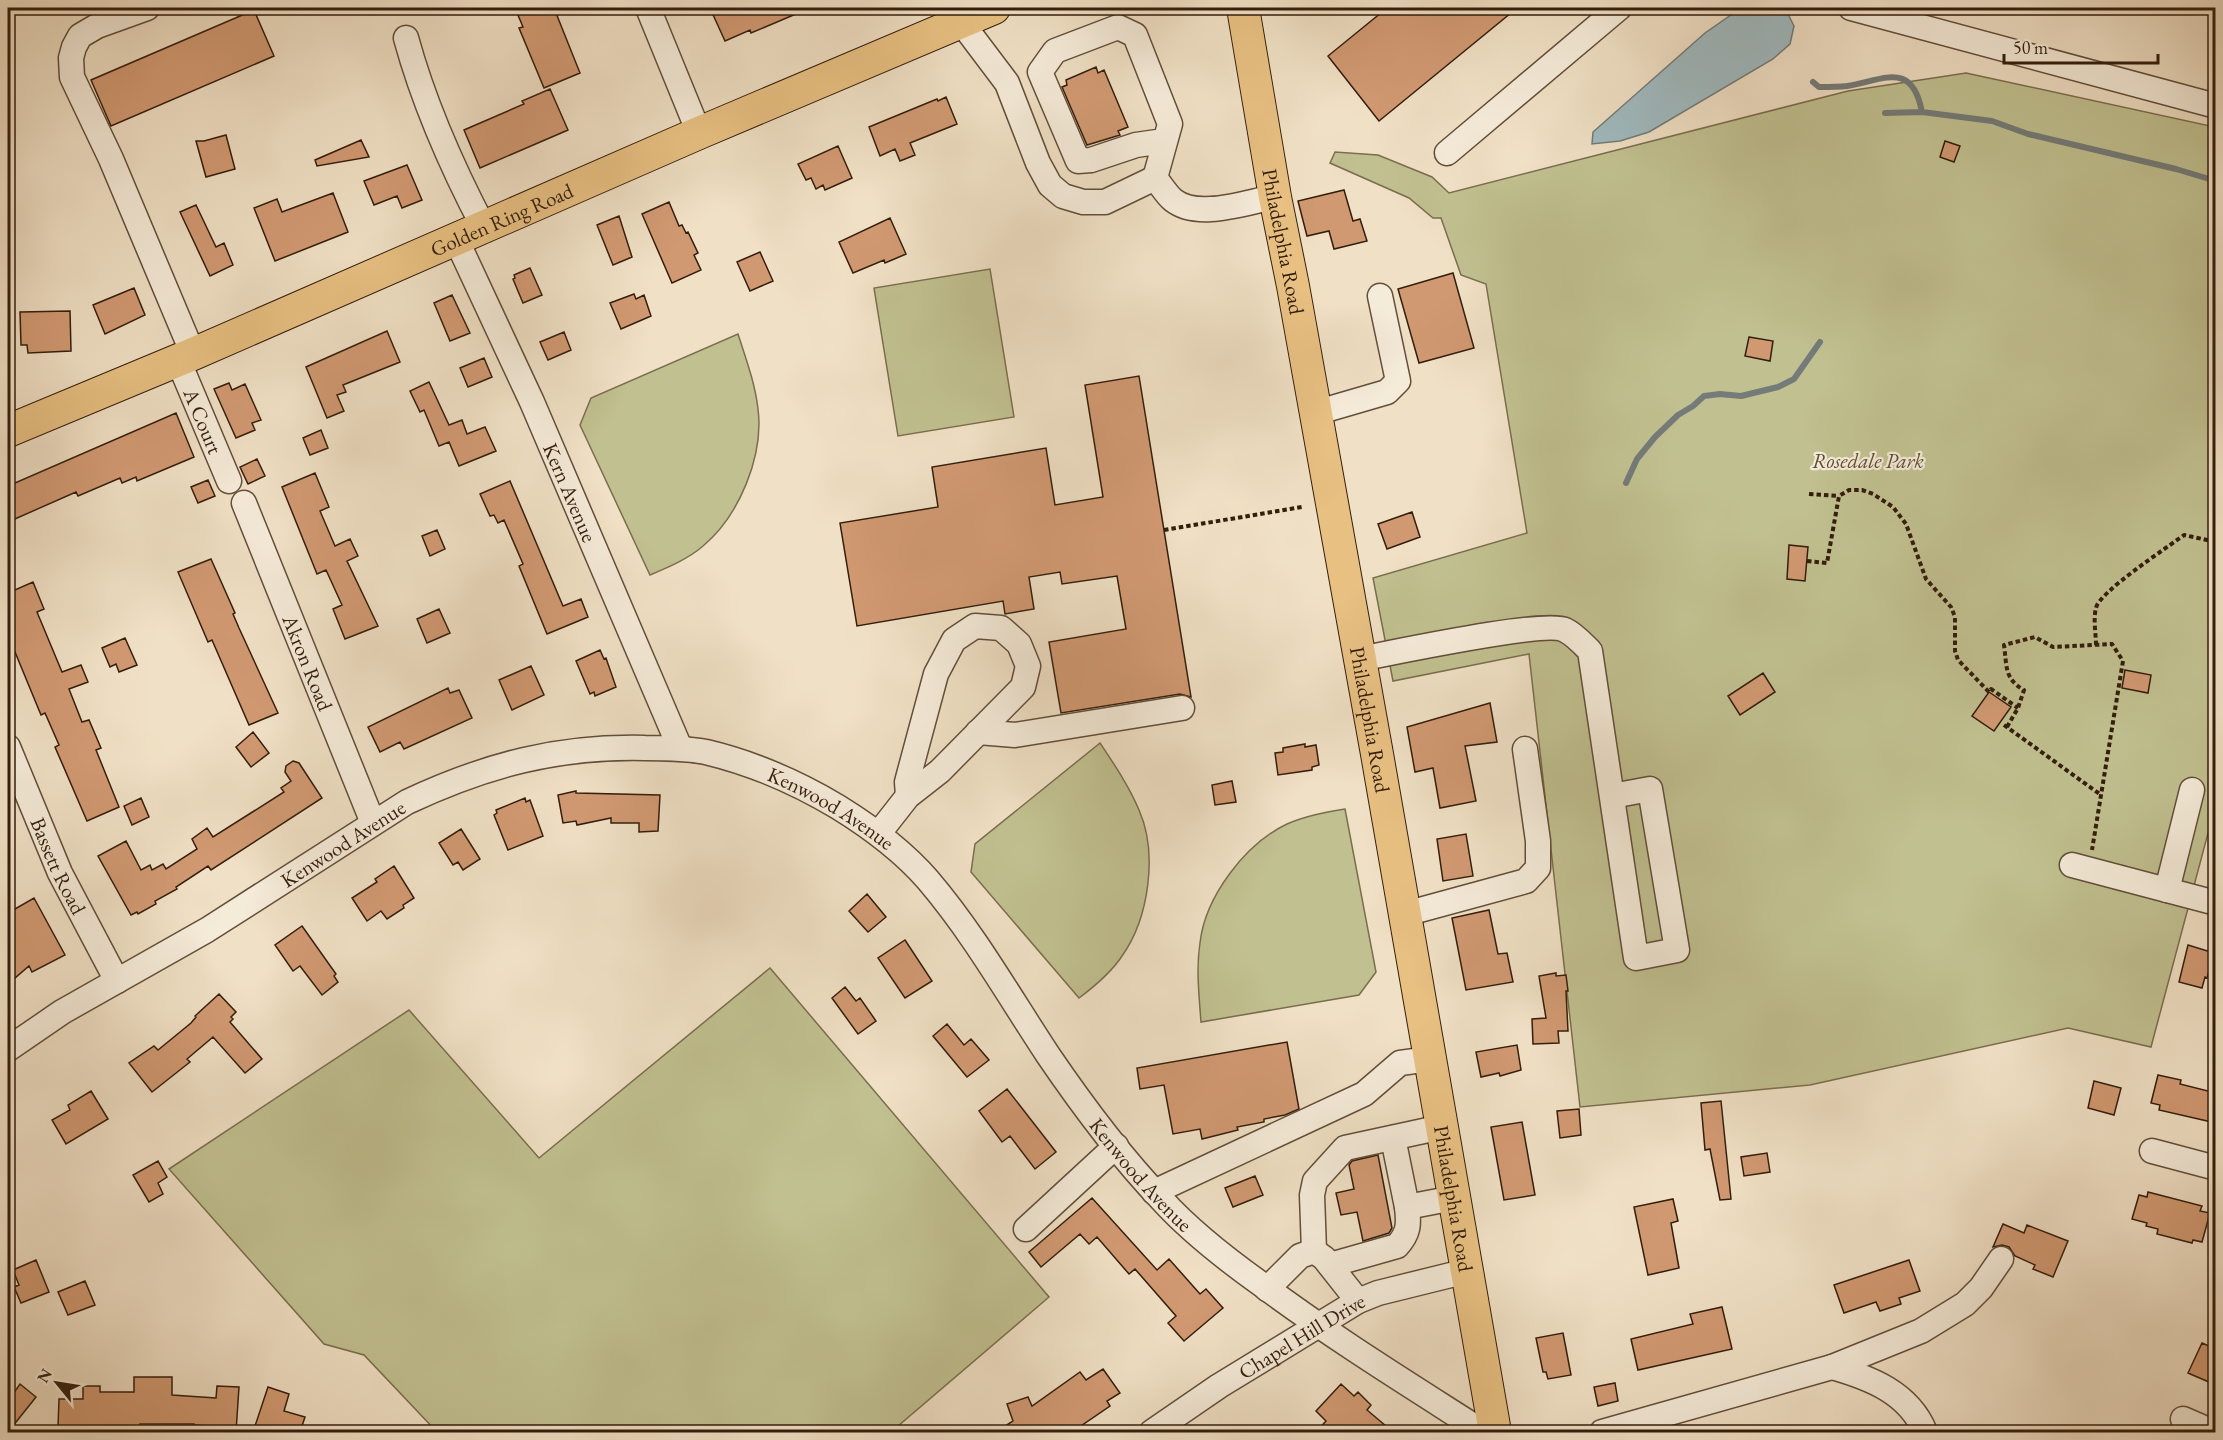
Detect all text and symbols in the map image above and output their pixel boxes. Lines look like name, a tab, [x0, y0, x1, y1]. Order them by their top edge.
scale bar	[2004, 27, 2158, 65]
text: 50 m	[2013, 36, 2048, 59]
street label: Philadelphia Road	[1257, 166, 1311, 317]
street label: Golden Ring Road	[426, 176, 577, 262]
street label: A Court	[177, 383, 230, 458]
street label: Kern Avenue	[538, 439, 604, 546]
park label: Rosedale Park	[1812, 447, 1924, 474]
street label: Akron Road	[277, 610, 340, 715]
street label: Philadelphia Road	[1344, 644, 1397, 795]
street label: Kenwood Avenue	[764, 760, 900, 855]
street label: Kenwood Avenue	[275, 793, 410, 893]
street label: Bassett Road	[25, 813, 93, 919]
street label: Kenwood Avenue	[1084, 1112, 1198, 1237]
street label: Philadelphia Road	[1428, 1123, 1480, 1274]
street label: Chapel Hill Drive	[1233, 1286, 1368, 1385]
north arrow	[27, 1353, 87, 1413]
text: N	[32, 1365, 57, 1387]

